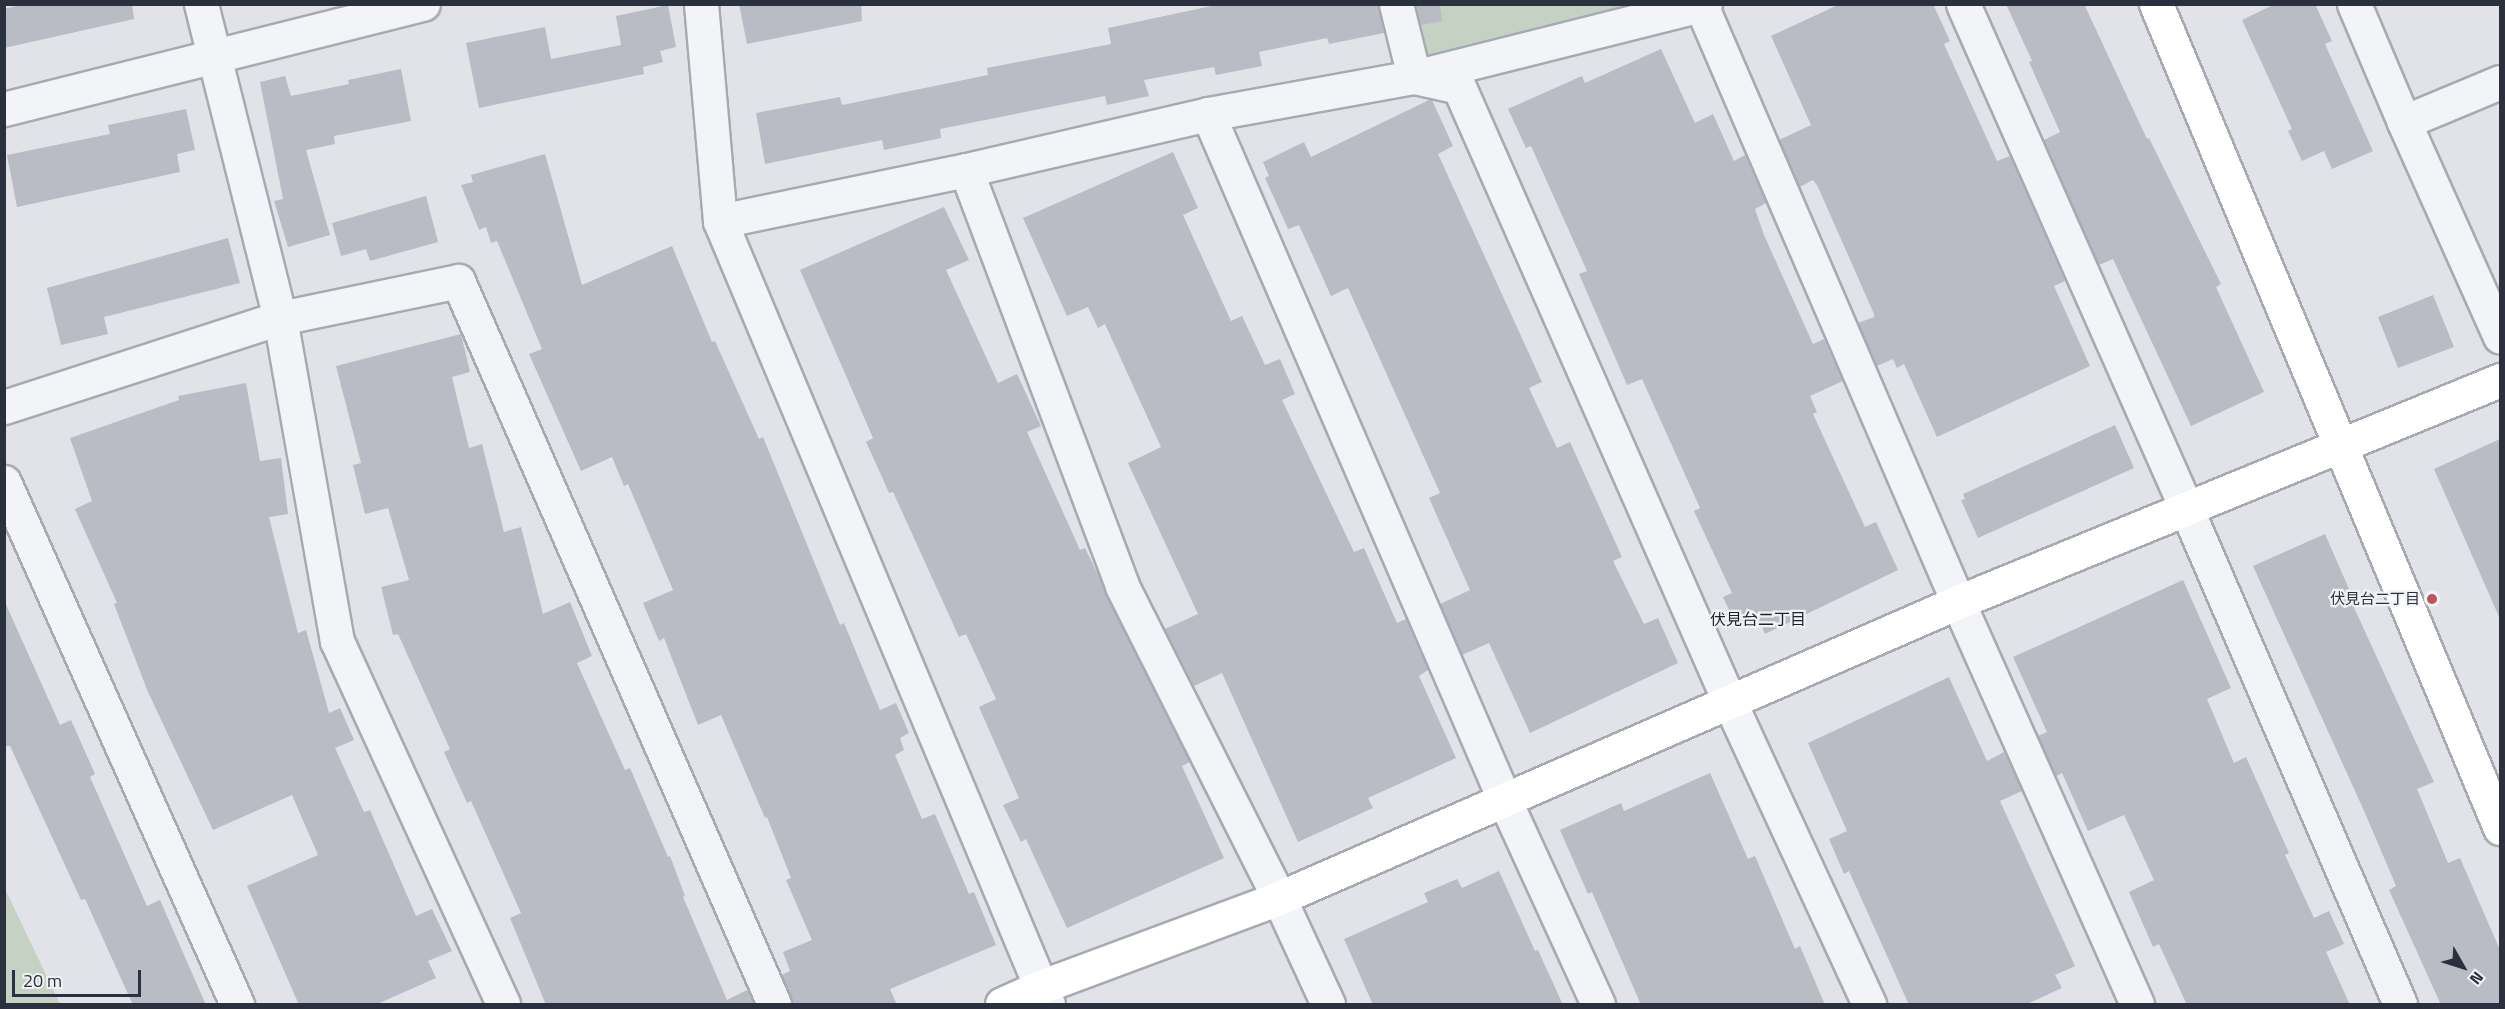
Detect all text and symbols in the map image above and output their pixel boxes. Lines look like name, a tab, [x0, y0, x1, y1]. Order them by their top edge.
place label: 伏見台二丁目	[2330, 590, 2420, 608]
marker: 伏見台二丁目	[2425, 592, 2439, 606]
district label: 伏見台二丁目	[1710, 609, 1806, 629]
north arrow	[2433, 937, 2493, 997]
scale bar	[15, 958, 144, 996]
text: N	[2464, 966, 2490, 990]
text: 20 m	[23, 967, 62, 994]

